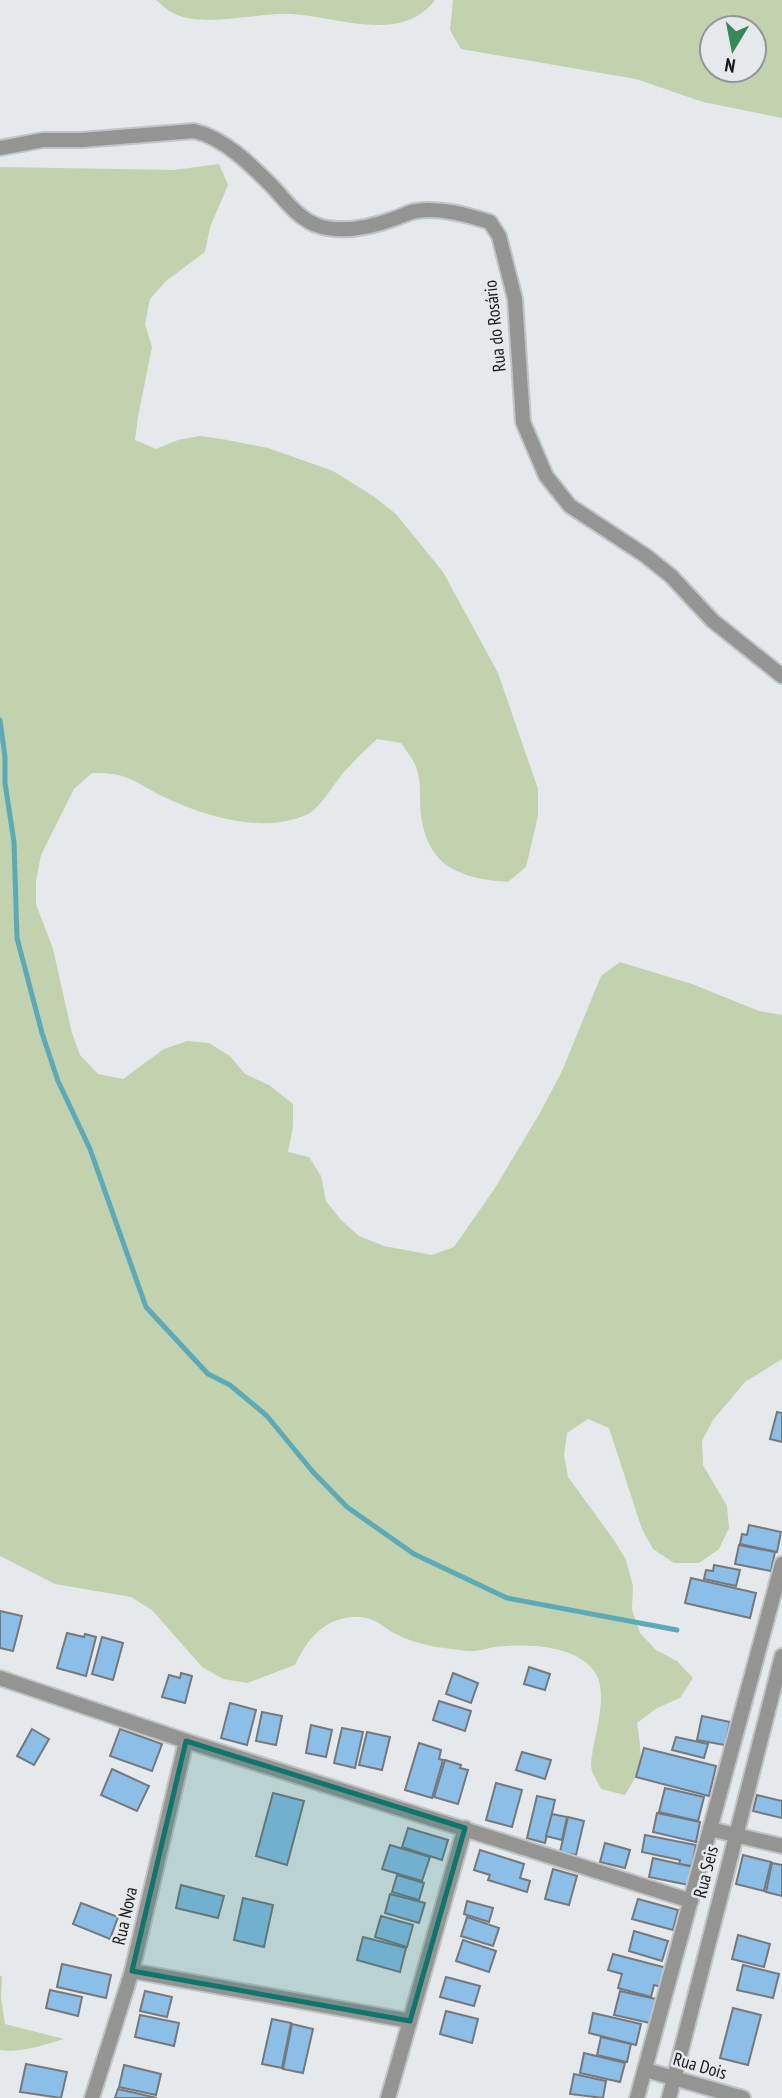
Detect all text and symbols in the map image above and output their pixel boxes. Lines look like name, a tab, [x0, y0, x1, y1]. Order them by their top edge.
north arrow	[698, 14, 768, 84]
text: N	[723, 53, 737, 78]
street label: Rua do Rosário	[478, 279, 511, 373]
street label: Rua Seis	[688, 1844, 723, 1900]
street label: Rua Nova	[107, 1885, 142, 1947]
street label: Rua Dois	[671, 2047, 730, 2084]

